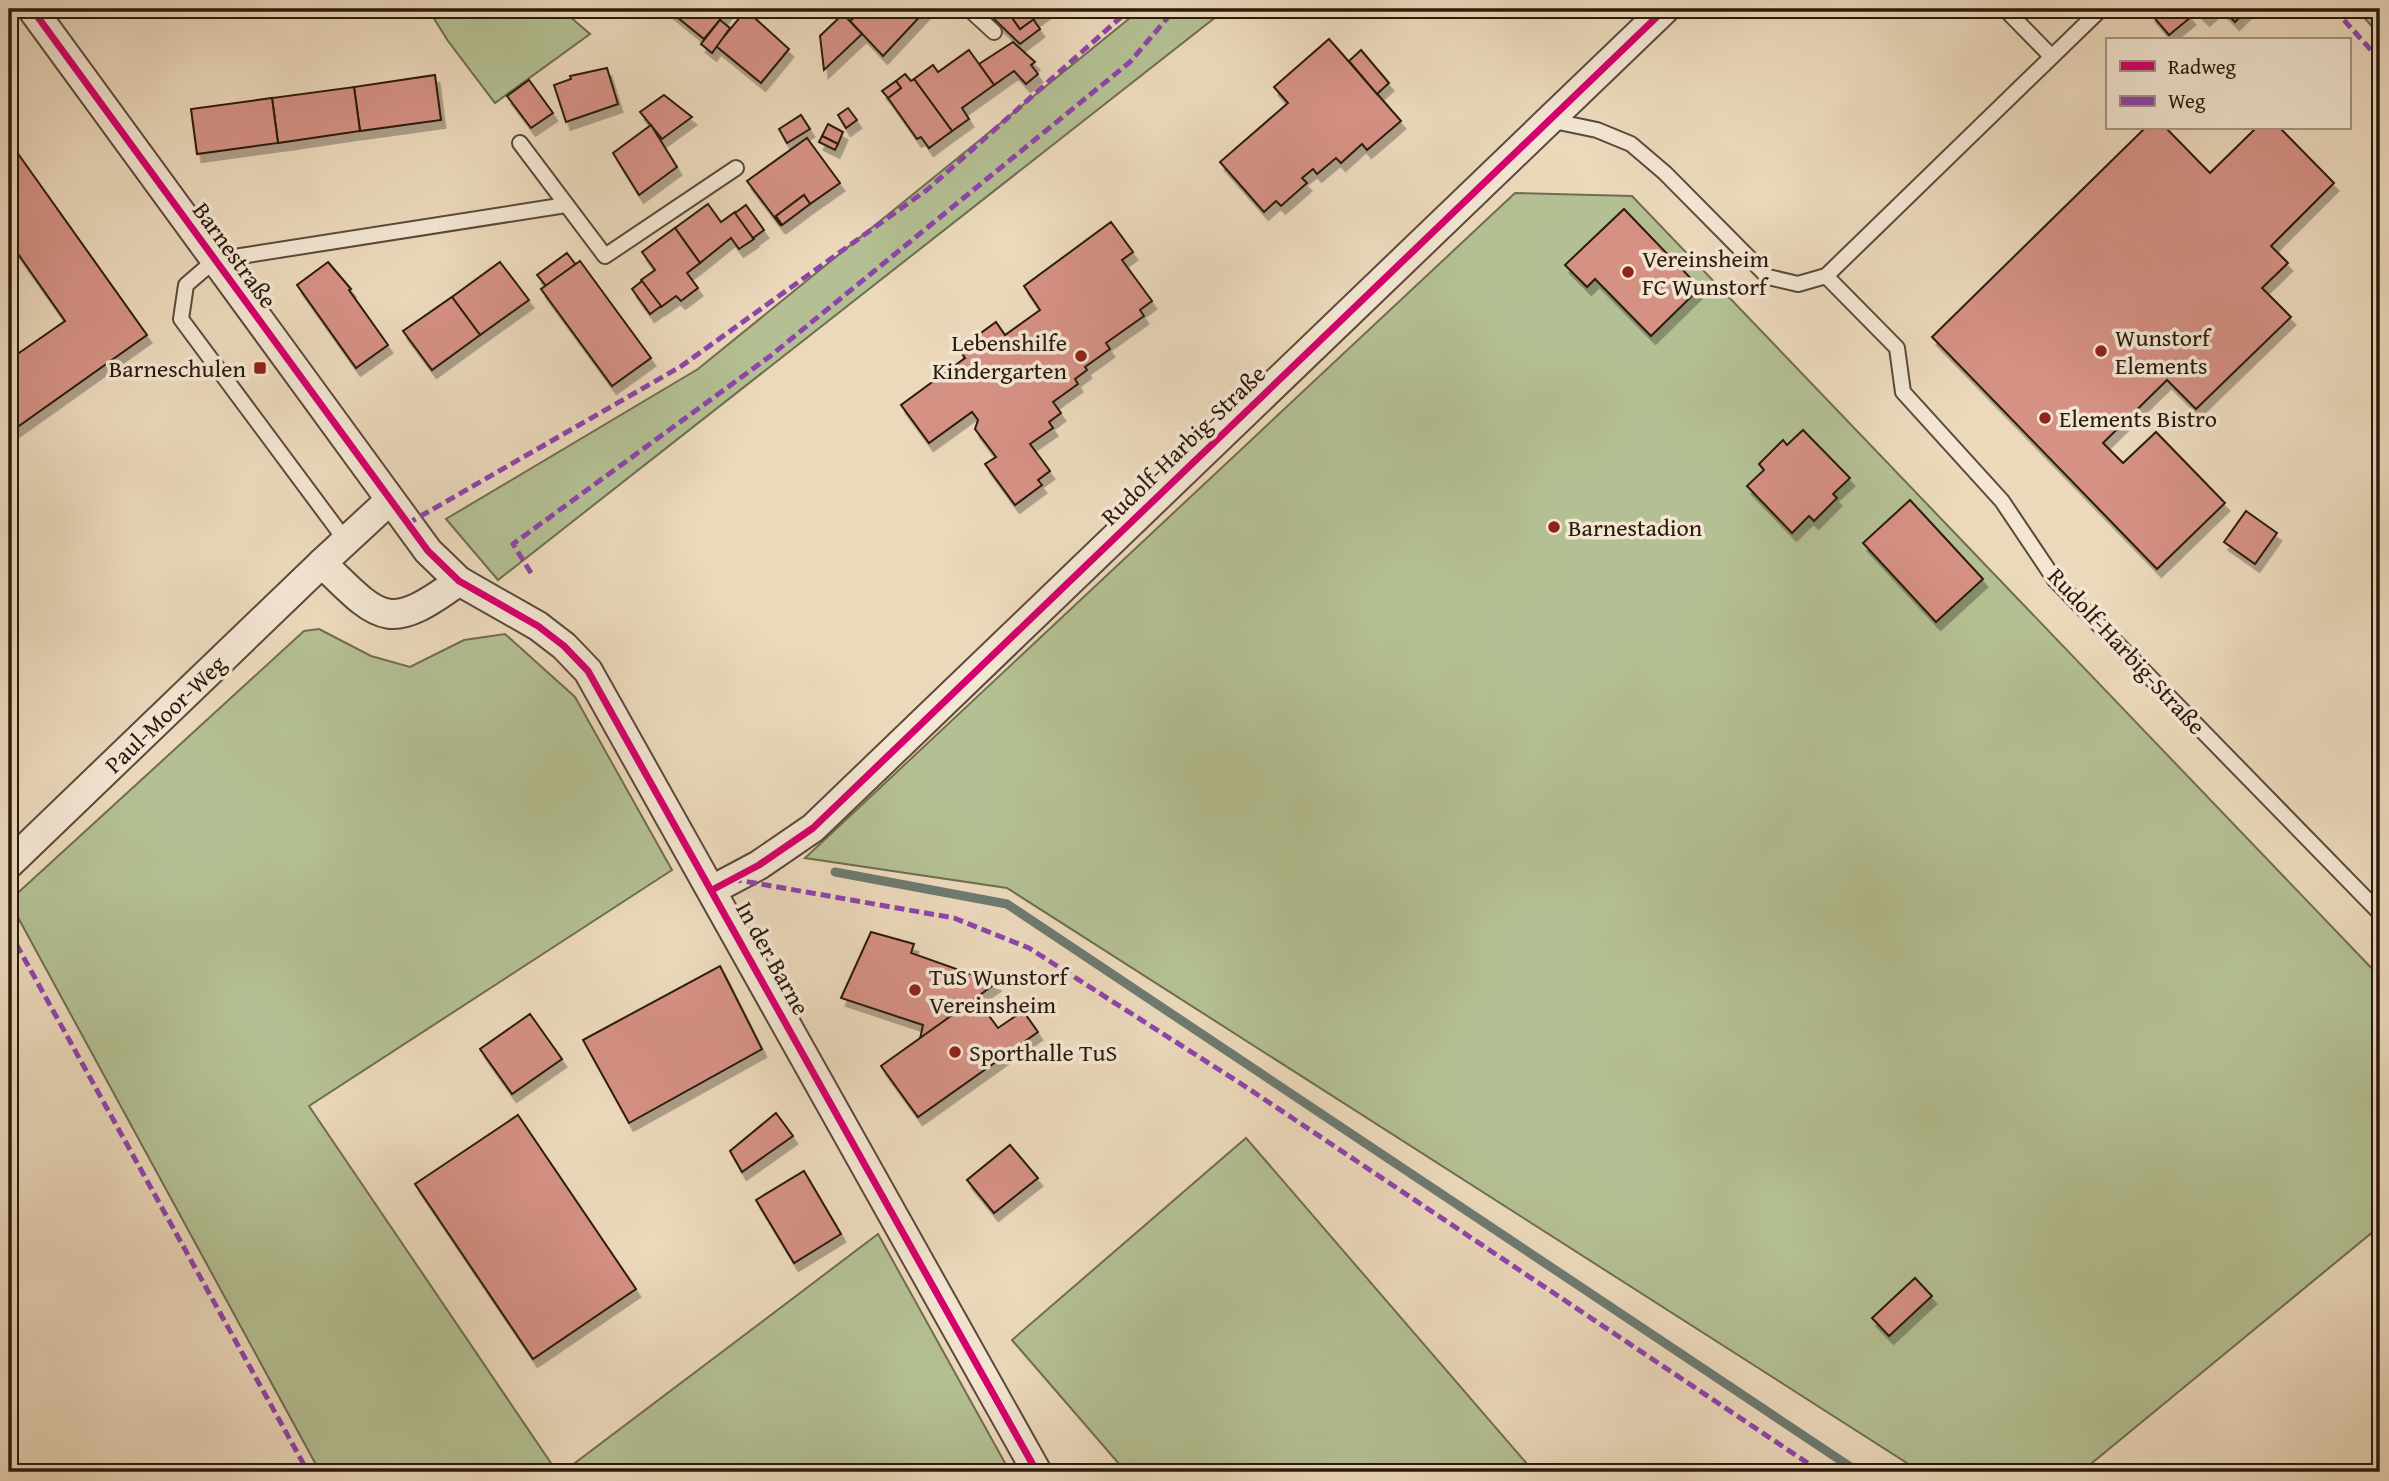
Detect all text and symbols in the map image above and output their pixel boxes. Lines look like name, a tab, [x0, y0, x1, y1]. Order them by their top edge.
legend	[2106, 38, 2350, 130]
text: Radweg	[2168, 51, 2237, 82]
text: Weg	[2168, 85, 2206, 116]
street label: Barnestraße	[184, 195, 286, 315]
place label: Vereinsheim FC Wunstorf	[1642, 241, 1770, 304]
marker: Vereinsheim FC Wunstorf	[1620, 264, 1636, 280]
place label: Wunstorf Elements	[2115, 320, 2212, 383]
place label: Lebenshilfe Kindergarten	[932, 325, 1068, 388]
marker: Wunstorf Elements	[2093, 343, 2109, 359]
marker: Lebenshilfe Kindergarten	[1073, 348, 1089, 364]
place label: Barneschulen	[109, 351, 247, 386]
street label: Rudolf-Harbig-Straße	[1093, 357, 1273, 533]
marker: Barneschulen	[252, 360, 268, 376]
place label: Elements Bistro	[2059, 401, 2217, 436]
marker: Elements Bistro	[2037, 410, 2053, 426]
place label: Barnestadion	[1568, 510, 1703, 545]
marker: Barnestadion	[1546, 519, 1562, 535]
street label: Rudolf-Harbig-Straße	[2040, 560, 2214, 742]
street label: Paul-Moor-Weg	[96, 647, 234, 781]
street label: In der Barne	[727, 895, 819, 1021]
place label: TuS Wunstorf Vereinsheim	[929, 959, 1069, 1022]
marker: TuS Wunstorf Vereinsheim	[907, 982, 923, 998]
place label: Sporthalle TuS	[969, 1035, 1117, 1070]
marker: Sporthalle TuS	[947, 1044, 963, 1060]

